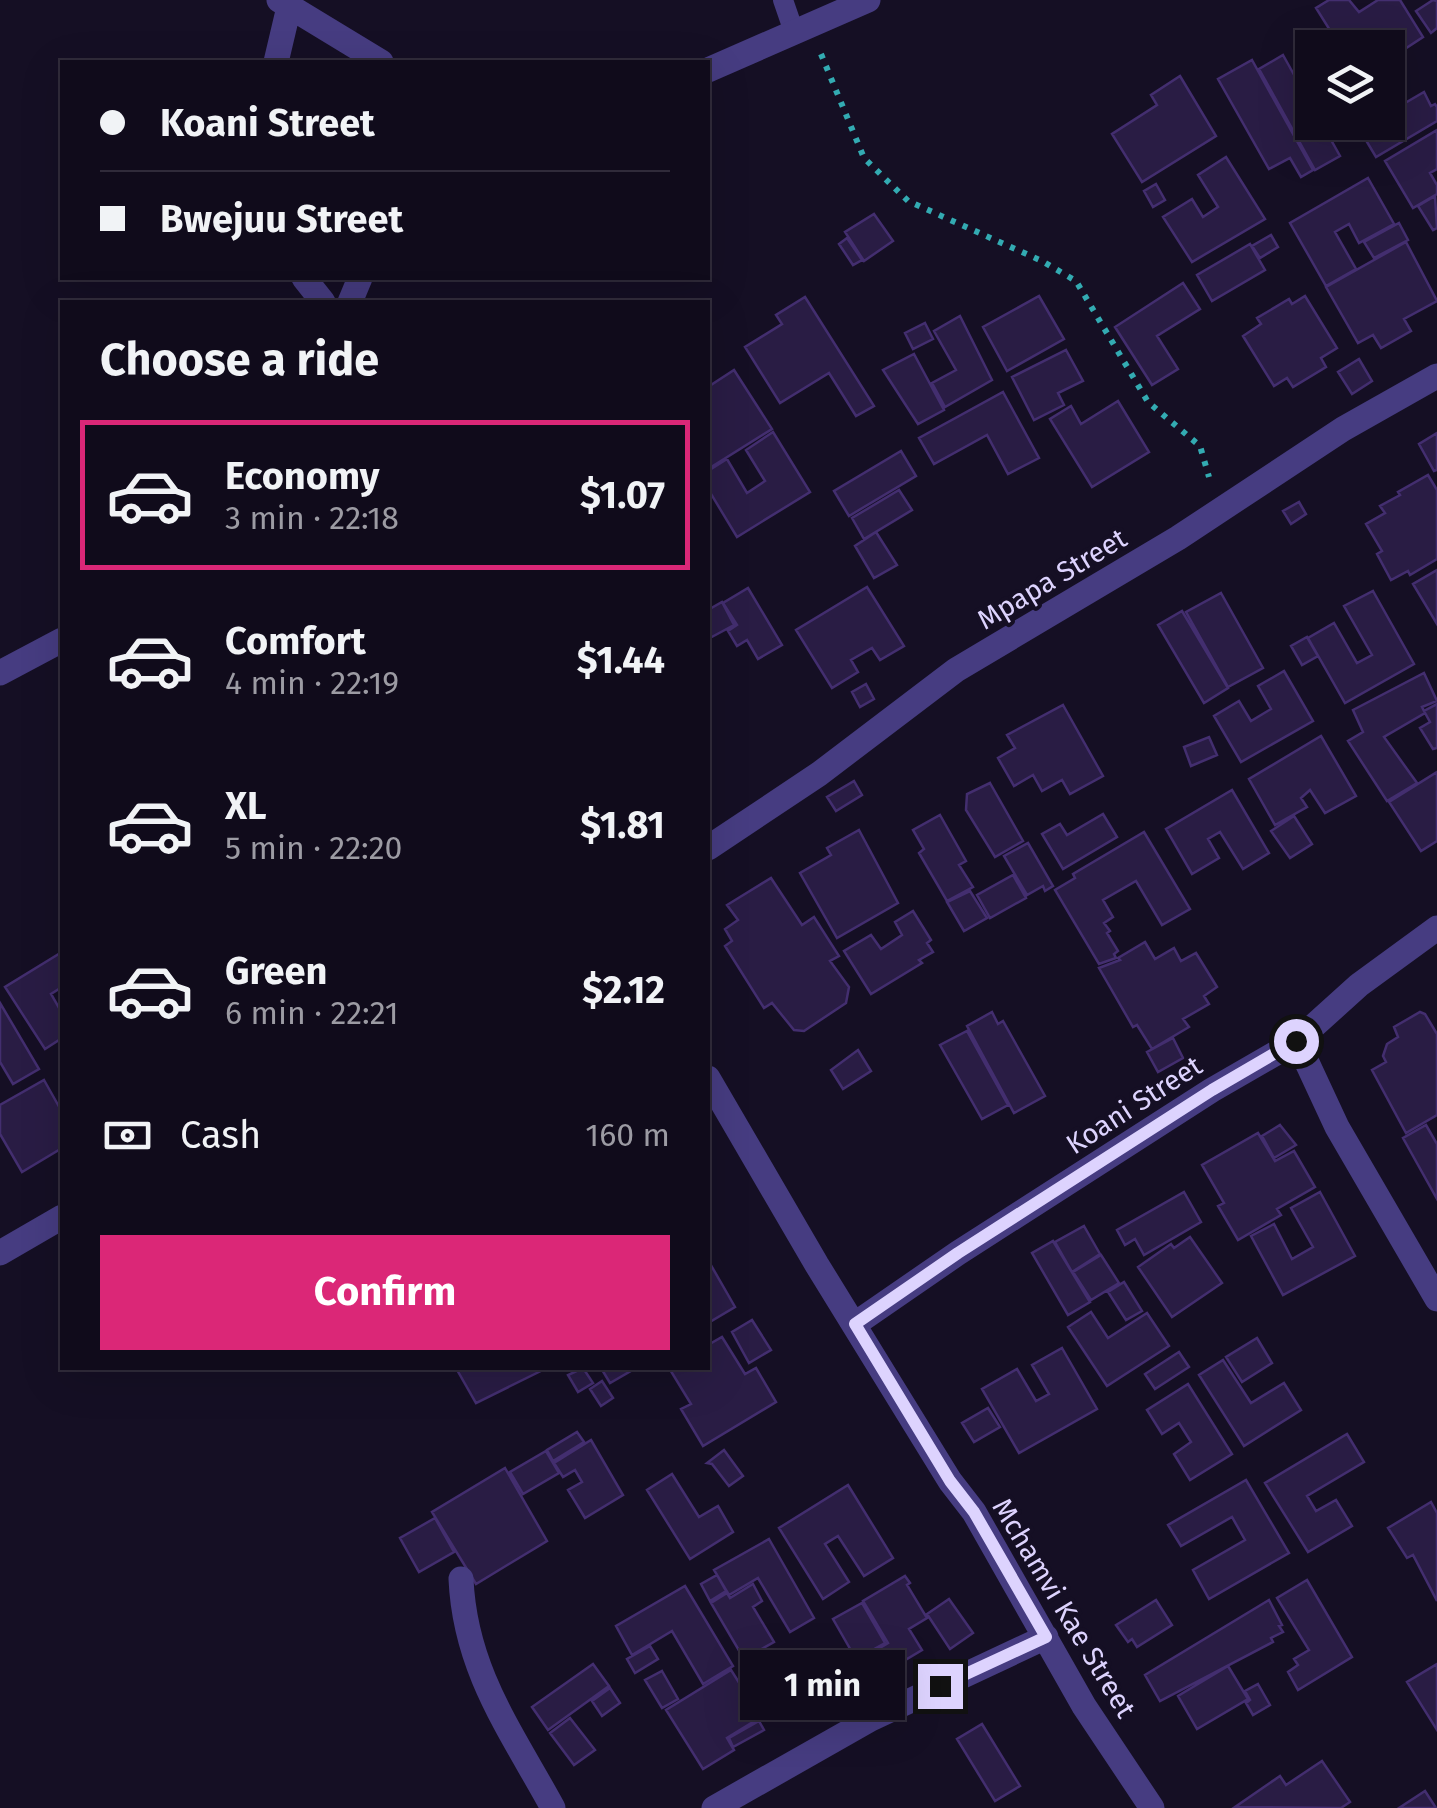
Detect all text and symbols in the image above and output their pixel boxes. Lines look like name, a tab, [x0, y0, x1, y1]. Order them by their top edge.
map controls	[1295, 30, 1405, 140]
button: layers	[1295, 30, 1405, 140]
text: Koani Street	[160, 100, 375, 146]
text: Bwejuu Street	[160, 196, 403, 242]
text: Choose a ride	[100, 333, 379, 387]
icon: car	[105, 450, 195, 540]
text: Economy	[225, 453, 380, 499]
text: $1.07	[580, 472, 665, 518]
text: 3 min · 22:18	[225, 499, 399, 537]
street label: Mpapa Street	[971, 521, 1133, 636]
icon: car	[105, 615, 195, 705]
text: Comfort	[225, 618, 366, 664]
text: $1.44	[577, 637, 665, 683]
text: 4 min · 22:19	[225, 664, 399, 702]
icon: car	[105, 780, 195, 870]
text: XL	[225, 783, 267, 829]
text: $1.81	[580, 802, 665, 848]
text: 5 min · 22:20	[225, 829, 402, 867]
icon: car	[105, 945, 195, 1035]
text: Green	[225, 948, 328, 994]
text: $2.12	[582, 967, 665, 1013]
text: 6 min · 22:21	[225, 994, 399, 1032]
route start	[1274, 1019, 1319, 1064]
street label: Koani Street	[1060, 1048, 1209, 1161]
icon: cash	[100, 1108, 155, 1163]
text: Cash	[180, 1112, 261, 1158]
text: 160 m	[585, 1116, 670, 1154]
button: Confirm	[100, 1235, 670, 1350]
street label: Mchamvi Kae Street	[986, 1492, 1143, 1724]
callout: 1 min	[740, 1651, 905, 1721]
route end	[918, 1664, 963, 1709]
text: 1 min	[784, 1666, 861, 1704]

